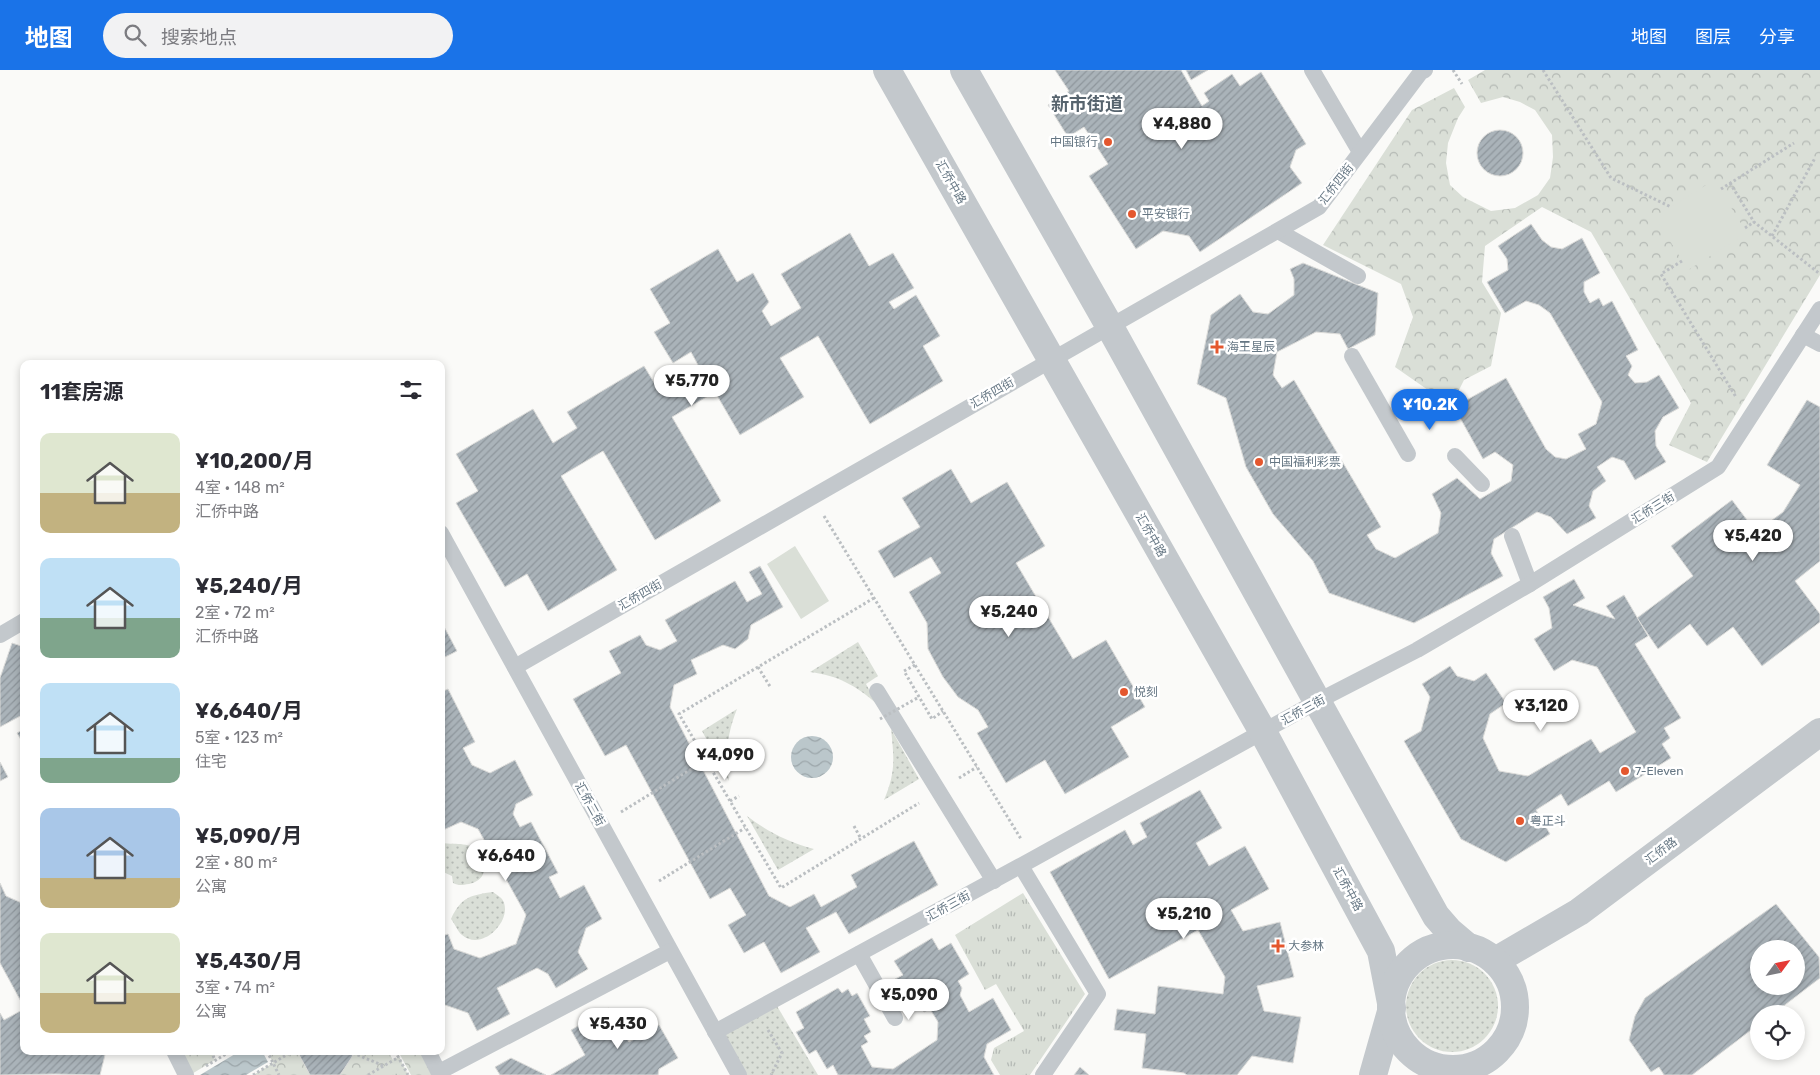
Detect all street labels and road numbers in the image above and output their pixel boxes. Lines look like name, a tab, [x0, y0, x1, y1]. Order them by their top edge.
street label: 汇侨中路	[933, 158, 969, 206]
street label: 汇侨四街	[1316, 161, 1356, 207]
street label: 汇侨四街	[968, 375, 1016, 411]
street label: 汇侨三街	[1629, 489, 1677, 527]
street label: 汇侨中路	[1133, 511, 1169, 559]
street label: 汇侨四街	[616, 577, 664, 613]
street label: 汇侨三街	[1279, 692, 1327, 728]
street label: 汇侨二街	[572, 780, 608, 828]
street label: 汇侨路	[1642, 835, 1680, 867]
street label: 汇侨中路	[1330, 865, 1366, 913]
street label: 汇侨三街	[924, 888, 972, 924]

